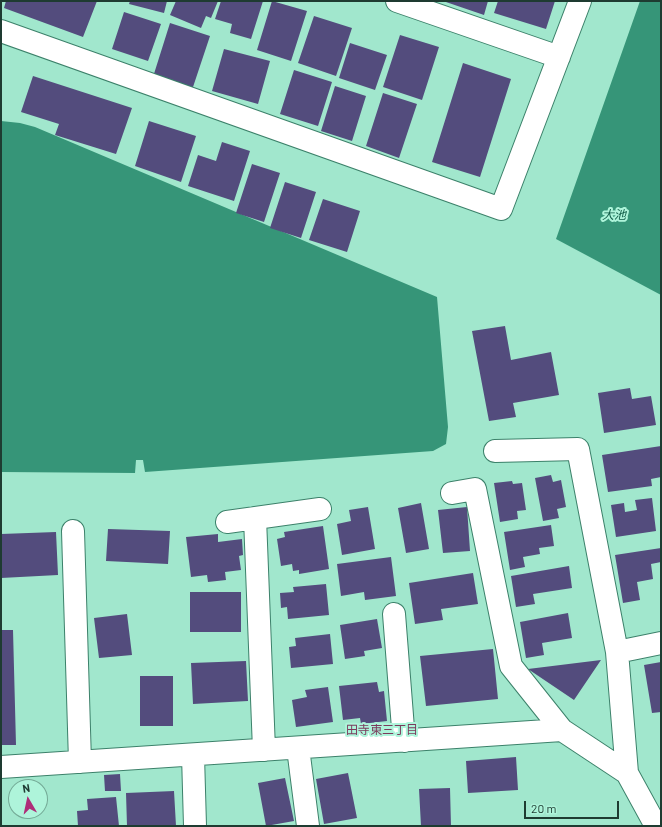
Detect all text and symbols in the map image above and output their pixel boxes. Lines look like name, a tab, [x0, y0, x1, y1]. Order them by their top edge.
water label: 大池	[602, 208, 626, 222]
district label: 田寺東三丁目	[346, 723, 418, 737]
north arrow	[8, 779, 48, 819]
text: N	[22, 781, 31, 795]
scale bar	[526, 793, 621, 819]
text: 20 m	[531, 801, 557, 815]

